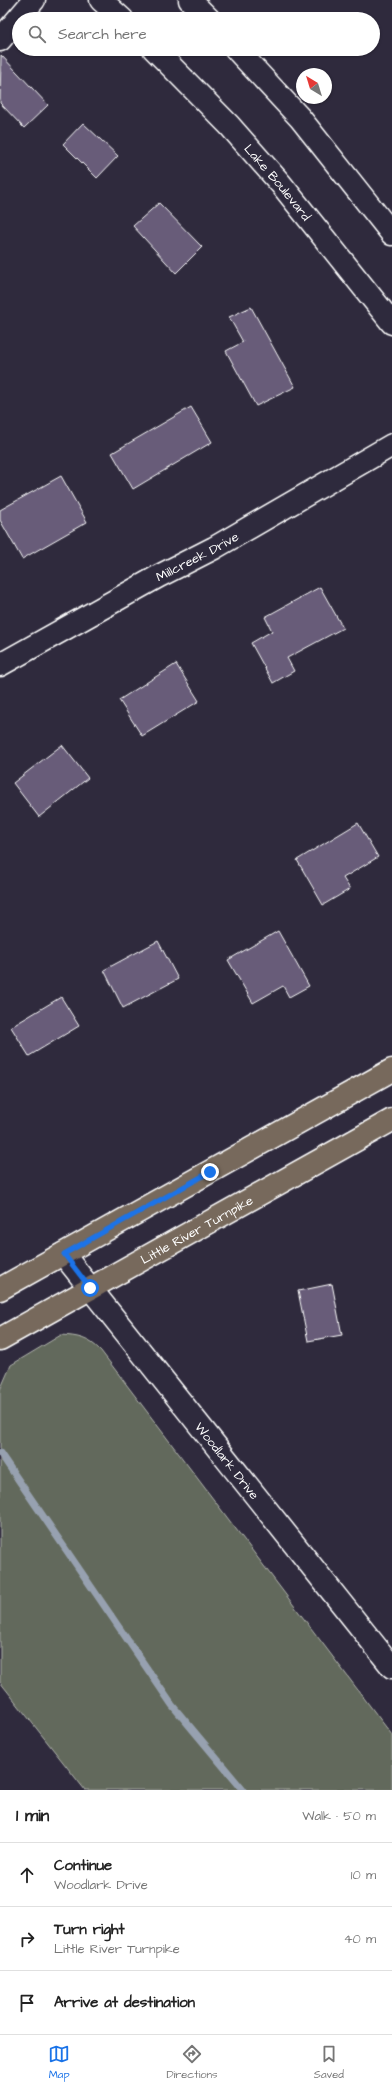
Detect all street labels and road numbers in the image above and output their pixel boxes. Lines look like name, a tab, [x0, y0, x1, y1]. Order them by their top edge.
street label: Lake Boulevard	[240, 140, 315, 225]
street label: Millcreek Drive	[153, 528, 242, 586]
street label: Little River Turnpike	[138, 1192, 256, 1269]
street label: Woodlark Drive	[190, 1419, 263, 1503]

